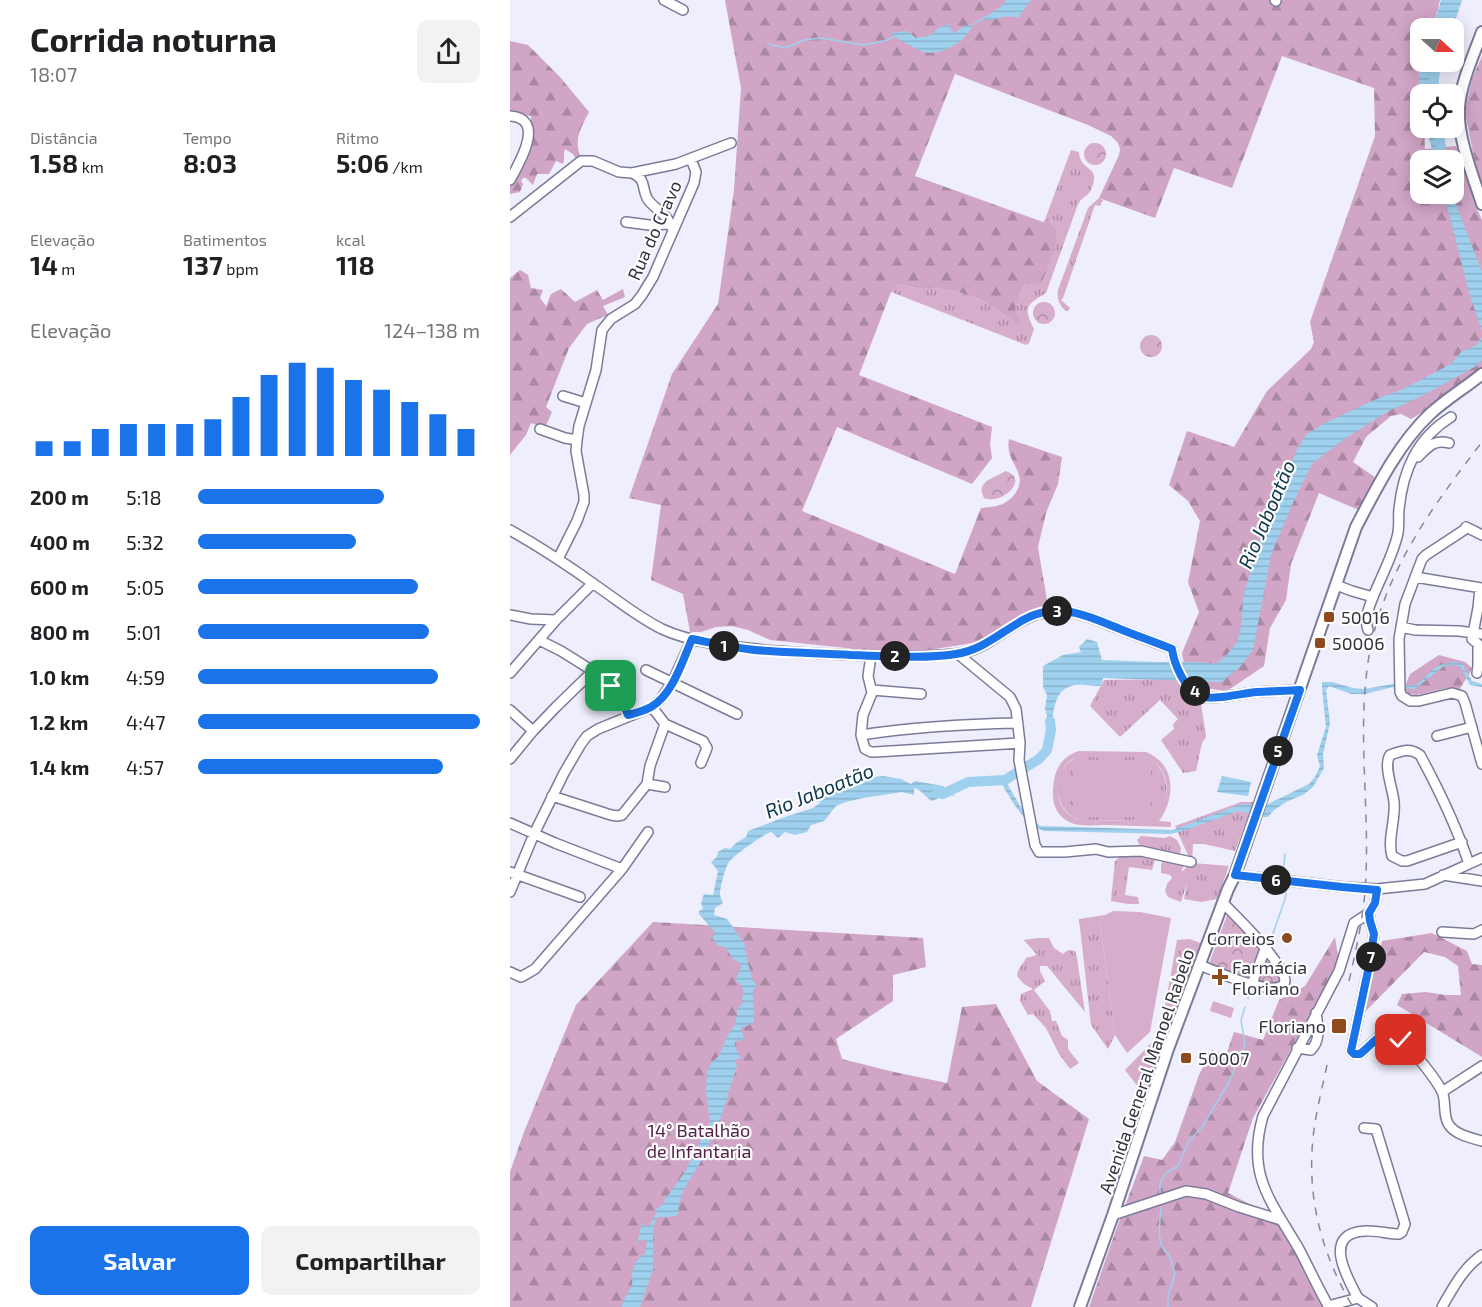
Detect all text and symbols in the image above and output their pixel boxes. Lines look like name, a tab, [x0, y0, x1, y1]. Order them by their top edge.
north arrow	[1410, 18, 1464, 72]
map controls	[1410, 18, 1464, 204]
text: Corrida noturna	[30, 19, 277, 59]
button: share	[417, 20, 480, 83]
text: 18:07	[30, 62, 77, 86]
button: locate	[1410, 84, 1464, 138]
text: Distância	[30, 128, 97, 147]
text: Tempo	[183, 128, 231, 147]
text: Ritmo	[336, 128, 379, 147]
text: 1.58	[30, 147, 78, 178]
text: 8:03	[183, 147, 237, 178]
text: 5:06	[336, 147, 389, 178]
button: layers	[1410, 150, 1464, 204]
text: km	[78, 157, 104, 176]
text: /km	[389, 157, 423, 176]
street label: Rua do Cravo	[622, 177, 686, 283]
text: Elevação	[30, 230, 95, 249]
text: Batimentos	[183, 230, 267, 249]
text: kcal	[336, 230, 365, 249]
text: 14	[30, 249, 58, 280]
text: 137	[183, 249, 223, 280]
text: 118	[336, 249, 375, 280]
text: m	[58, 259, 75, 278]
text: bpm	[223, 259, 259, 278]
text: Elevação	[30, 318, 111, 342]
text: 124–138 m	[384, 318, 480, 342]
water label: Rio Jaboatão	[1232, 456, 1300, 572]
text: 200 m	[30, 485, 89, 509]
text: 5:18	[126, 485, 162, 509]
text: 400 m	[30, 530, 90, 554]
text: 5:32	[126, 530, 164, 554]
text: 600 m	[30, 575, 89, 599]
text: 5:05	[126, 575, 164, 599]
pin: 3	[1042, 596, 1072, 626]
text: 3	[1052, 601, 1062, 620]
place label: 50016	[1341, 606, 1390, 628]
marker: 50016	[1322, 610, 1336, 624]
text: 800 m	[30, 620, 90, 644]
text: 5:01	[126, 620, 161, 644]
pin: 1	[709, 631, 739, 661]
place label: 50006	[1332, 632, 1385, 654]
text: 1	[721, 636, 727, 655]
marker: 50006	[1313, 636, 1327, 650]
pin: 2	[880, 641, 910, 671]
text: 2	[890, 646, 900, 665]
pin	[585, 660, 636, 711]
text: 1.0 km	[30, 665, 89, 689]
text: 4:59	[126, 665, 165, 689]
icon: arrive	[594, 669, 627, 702]
pin: 4	[1180, 676, 1210, 706]
text: 4	[1190, 681, 1200, 700]
text: 1.2 km	[30, 710, 88, 734]
text: 4:47	[126, 710, 166, 734]
pin: 5	[1263, 736, 1293, 766]
text: 5	[1274, 741, 1282, 760]
text: 1.4 km	[30, 755, 89, 779]
text: 4:57	[126, 755, 164, 779]
water label: Rio Jaboatão	[761, 757, 877, 823]
pin: 6	[1261, 865, 1291, 895]
text: 6	[1271, 870, 1281, 889]
place label: Correios	[1207, 927, 1275, 949]
marker: Correios	[1280, 931, 1294, 945]
pin: 7	[1356, 942, 1386, 972]
street label: Avenida General Manoel Rabelo	[1094, 946, 1198, 1196]
text: 7	[1367, 947, 1375, 966]
place label: Farmácia Floriano	[1232, 956, 1307, 999]
marker: Farmácia Floriano	[1213, 970, 1227, 984]
pin	[1375, 1014, 1426, 1065]
place label: Floriano	[1258, 1015, 1326, 1037]
marker: Floriano	[1330, 1017, 1348, 1035]
icon: check	[1384, 1023, 1417, 1056]
place label: 50007	[1198, 1047, 1249, 1069]
marker: 50007	[1179, 1051, 1193, 1065]
park label: 14° Batalhão de Infantaria	[647, 1119, 751, 1162]
button: Salvar	[30, 1226, 249, 1295]
button: Compartilhar	[261, 1226, 480, 1295]

